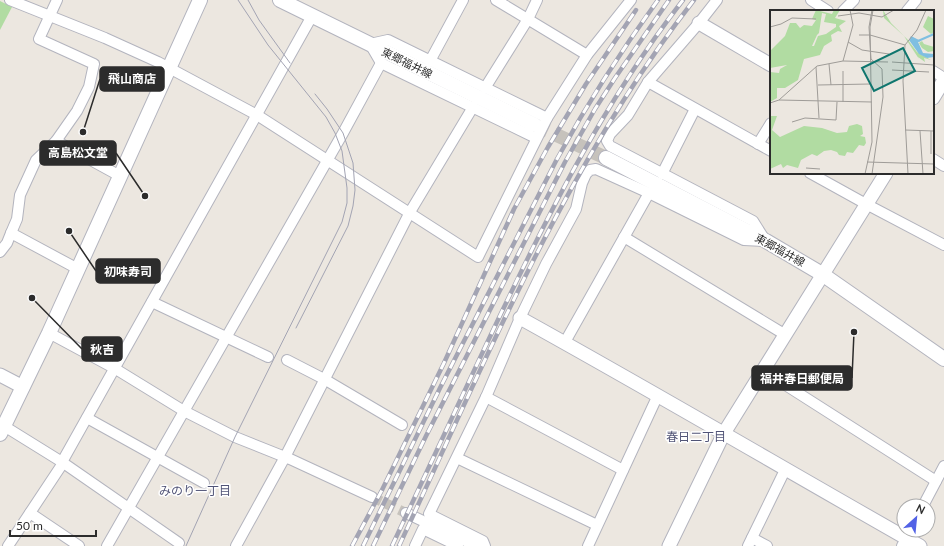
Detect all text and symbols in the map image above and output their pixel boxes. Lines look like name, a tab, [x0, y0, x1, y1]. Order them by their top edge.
inset map	[770, 10, 934, 174]
street label: 東郷福井線	[380, 45, 435, 80]
callout: 飛山商店	[100, 67, 164, 91]
text: 飛山商店	[108, 71, 156, 86]
callout: 高島松文堂	[40, 141, 116, 165]
text: 高島松文堂	[48, 145, 108, 160]
street label: 東郷福井線	[753, 231, 807, 269]
callout: 初味寿司	[96, 259, 160, 283]
text: 初味寿司	[104, 264, 152, 279]
callout: 秋吉	[82, 337, 122, 361]
text: 秋吉	[90, 342, 114, 357]
callout: 福井春日郵便局	[752, 366, 852, 390]
text: 福井春日郵便局	[760, 371, 844, 386]
district label: 春日二丁目	[666, 429, 726, 444]
district label: みのり一丁目	[159, 483, 231, 498]
north arrow	[896, 498, 936, 538]
text: N	[914, 501, 927, 516]
scale bar	[10, 512, 96, 538]
text: 50 m	[16, 518, 43, 533]

